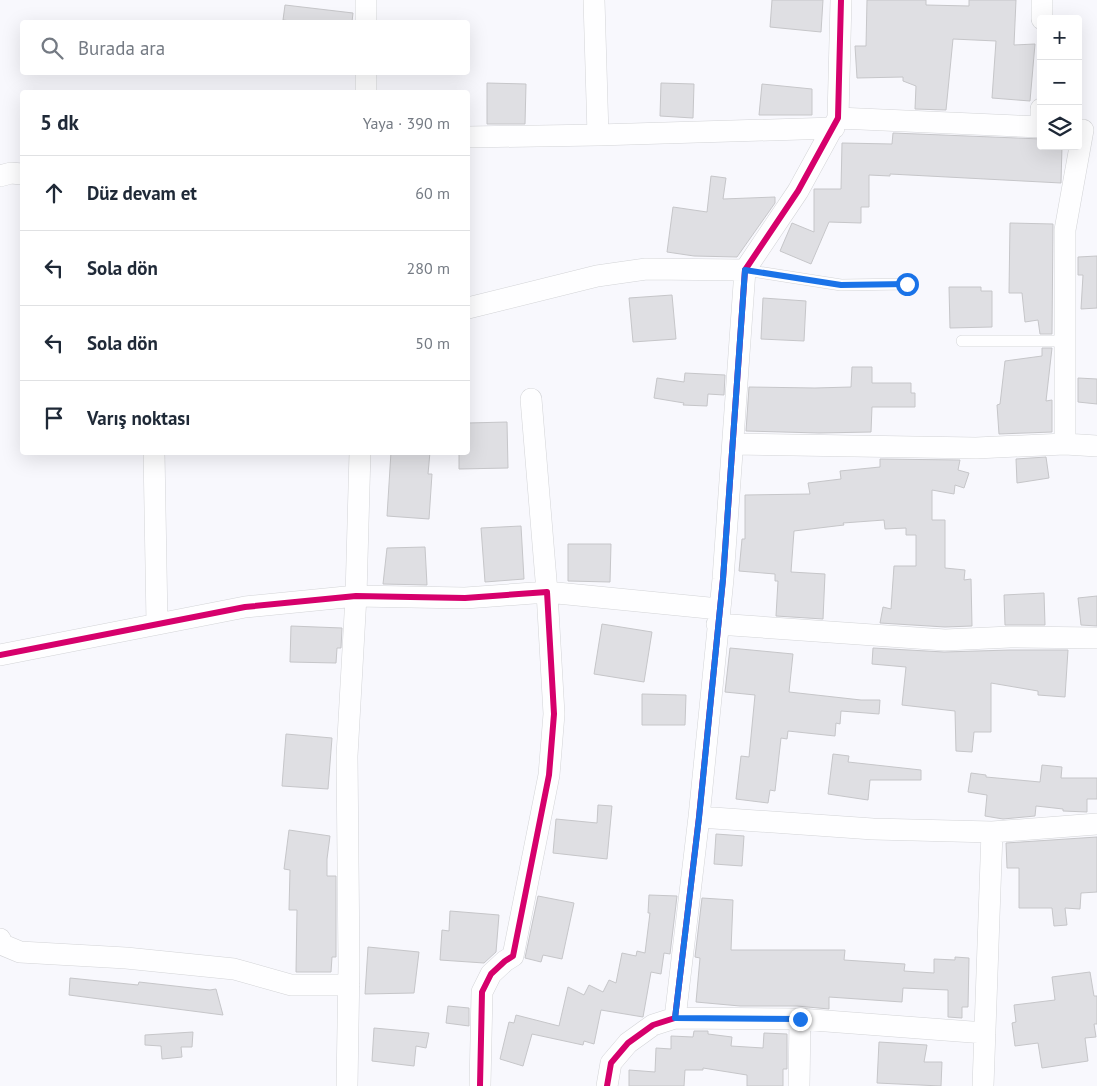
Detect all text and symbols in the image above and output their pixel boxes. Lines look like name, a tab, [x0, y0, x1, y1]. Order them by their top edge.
map controls	[1037, 15, 1082, 150]
button: +	[1037, 15, 1082, 60]
search box	[20, 20, 470, 75]
icon: search	[38, 34, 66, 62]
text: Burada ara	[78, 36, 165, 60]
button: −	[1037, 60, 1082, 105]
button: layers	[1037, 105, 1082, 150]
text: 5 dk	[40, 109, 79, 136]
text: Yaya · 390 m	[363, 113, 450, 133]
icon: ahead	[40, 179, 68, 207]
text: Düz devam et	[87, 181, 197, 205]
text: 60 m	[415, 183, 450, 203]
icon: left	[40, 254, 68, 282]
text: Sola dön	[87, 256, 158, 280]
text: 280 m	[407, 258, 450, 278]
route start	[896, 273, 919, 296]
icon: left	[40, 329, 68, 357]
text: Sola dön	[87, 331, 158, 355]
text: 50 m	[415, 333, 450, 353]
icon: arrive	[40, 404, 68, 432]
text: Varış noktası	[87, 406, 190, 430]
route end	[789, 1008, 812, 1031]

